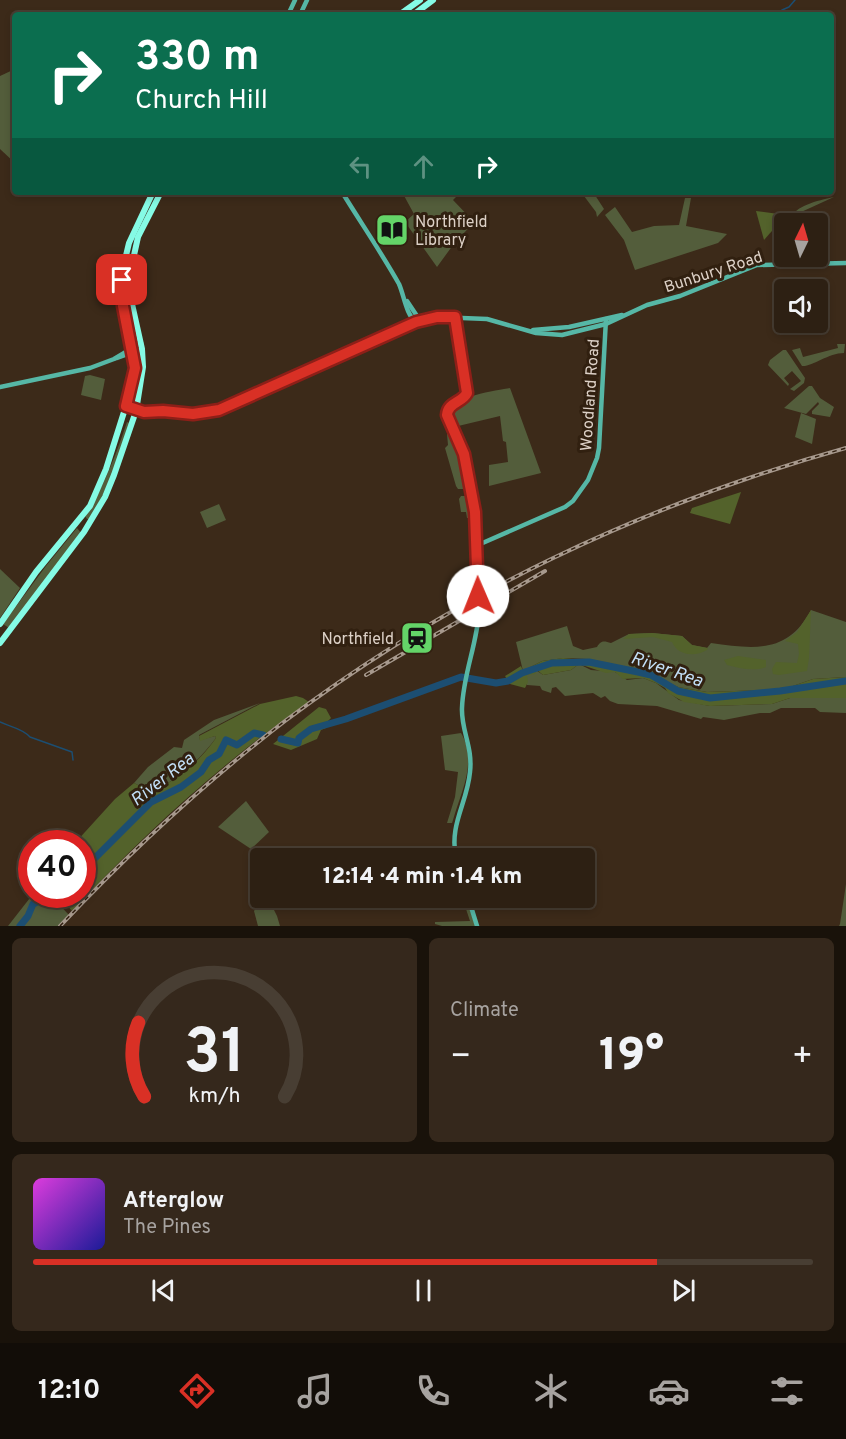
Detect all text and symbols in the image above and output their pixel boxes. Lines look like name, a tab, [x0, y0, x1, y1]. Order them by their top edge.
text: 330 m	[135, 32, 260, 85]
icon: right	[36, 36, 114, 114]
text: Church Hill	[135, 84, 268, 118]
icon: left	[344, 150, 377, 183]
icon: ahead	[407, 150, 440, 183]
icon: right	[470, 150, 503, 183]
library icon: Northfield Library	[374, 212, 410, 248]
place label: Northfield Library	[415, 213, 488, 251]
north arrow	[774, 213, 828, 267]
map controls	[774, 213, 828, 333]
street label: Bunbury Road	[662, 248, 765, 298]
pin	[96, 254, 147, 305]
icon: arrive	[105, 263, 138, 296]
button: sound	[774, 279, 828, 333]
street label: Woodland Road	[577, 338, 605, 452]
position arrow	[446, 564, 510, 628]
station icon: Northfield	[399, 620, 435, 656]
place label: Northfield	[321, 630, 394, 650]
water label: River Rea	[628, 647, 706, 694]
water label: River Rea	[127, 748, 200, 812]
speed limit sign: 40	[18, 830, 96, 908]
text: 12:14 · 4 min · 1.4 km	[323, 864, 522, 891]
text: Climate	[450, 998, 519, 1024]
text: 31	[183, 1016, 246, 1095]
text: 19°	[599, 1029, 664, 1086]
text: −	[450, 1037, 471, 1079]
text: +	[792, 1037, 813, 1079]
text: km/h	[188, 1083, 241, 1110]
text: Afterglow	[123, 1188, 224, 1215]
text: The Pines	[123, 1215, 211, 1241]
icon: previous	[147, 1274, 180, 1307]
icon: pause	[407, 1274, 440, 1307]
icon: next	[667, 1274, 700, 1307]
icon: directions	[176, 1370, 218, 1412]
icon: music	[294, 1370, 336, 1412]
icon: phone	[412, 1370, 454, 1412]
icon: climate	[530, 1370, 572, 1412]
icon: car	[648, 1370, 690, 1412]
icon: filters	[766, 1370, 808, 1412]
text: 12:10	[38, 1374, 100, 1408]

